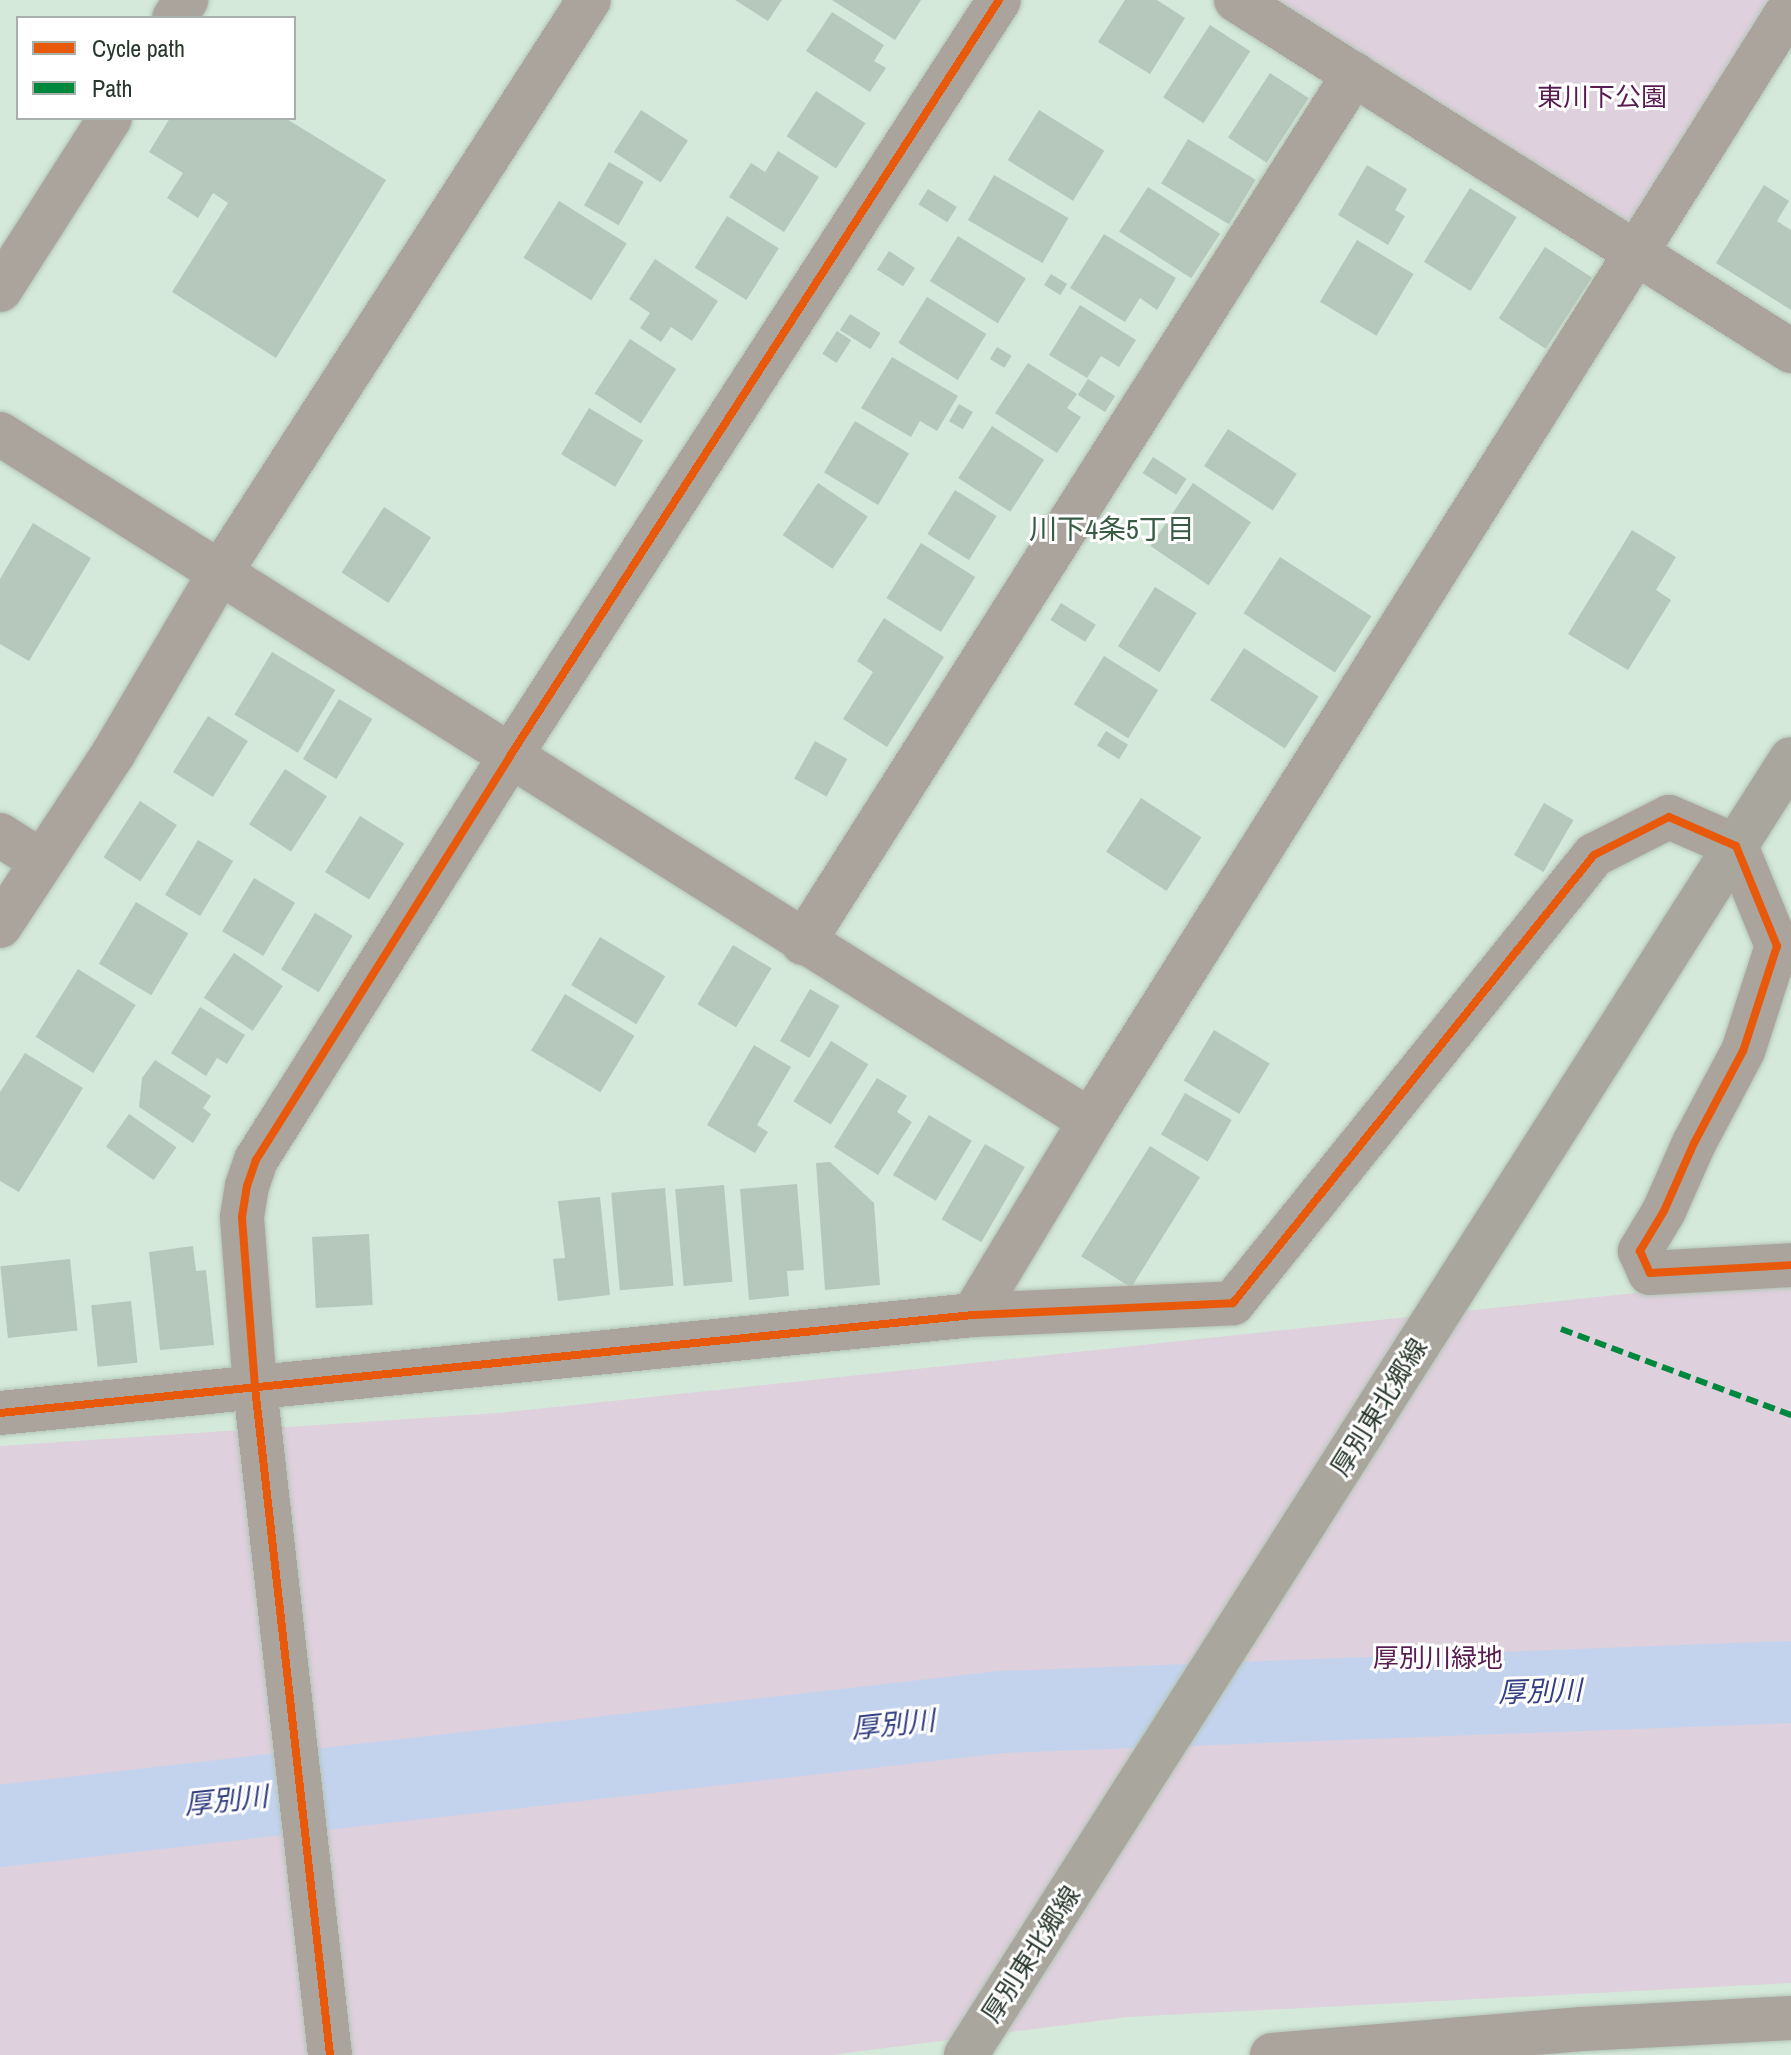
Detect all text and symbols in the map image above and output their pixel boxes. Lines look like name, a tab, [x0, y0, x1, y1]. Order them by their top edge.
legend	[16, 16, 296, 120]
text: Cycle path	[92, 32, 185, 64]
text: Path	[92, 72, 133, 104]
park label: 東川下公園	[1537, 81, 1667, 113]
district label: 川下4条5丁目	[1029, 512, 1195, 546]
street label: 厚別東北郷線	[1324, 1333, 1434, 1481]
park label: 厚別川緑地	[1373, 1642, 1503, 1674]
water label: 厚別川	[1497, 1673, 1583, 1709]
water label: 厚別川	[849, 1703, 937, 1745]
water label: 厚別川	[182, 1779, 270, 1821]
street label: 厚別東北郷線	[975, 1880, 1087, 2028]

